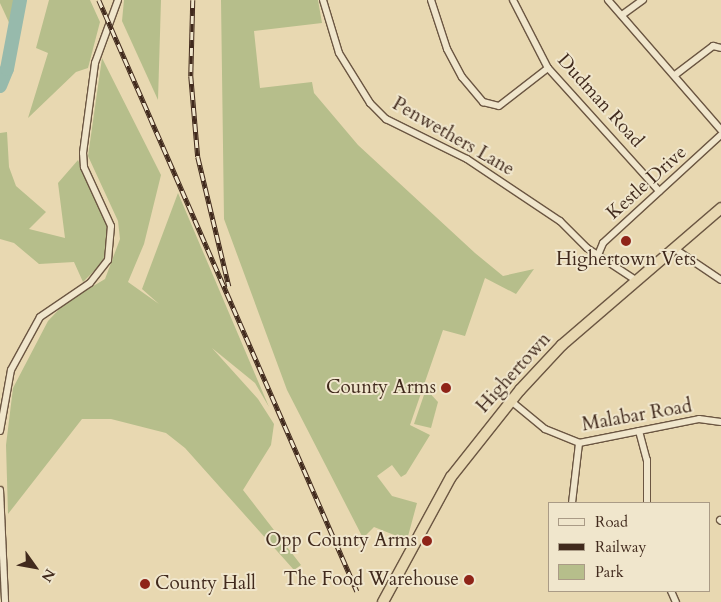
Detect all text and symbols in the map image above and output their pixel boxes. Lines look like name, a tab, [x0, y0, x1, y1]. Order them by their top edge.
street label: Dudman Road	[552, 50, 648, 152]
street label: Penwethers Lane	[388, 93, 518, 181]
street label: Kestle Drive	[602, 141, 692, 225]
marker: Highertown Vets	[620, 235, 632, 247]
place label: Highertown Vets	[556, 249, 696, 271]
street label: Highertown	[472, 328, 556, 418]
place label: County Arms	[326, 377, 436, 399]
marker: County Arms	[440, 382, 452, 394]
street label: Malabar Road	[580, 395, 694, 437]
legend	[548, 502, 711, 592]
text: Road	[595, 512, 628, 532]
place label: Opp County Arms	[265, 530, 417, 552]
marker: Opp County Arms	[421, 535, 433, 547]
text: Railway	[595, 537, 646, 557]
north arrow	[10, 542, 60, 592]
text: Park	[595, 562, 624, 582]
text: N	[37, 565, 59, 585]
place label: The Food Warehouse	[283, 569, 459, 591]
place label: County Hall	[155, 573, 256, 595]
marker: The Food Warehouse	[463, 574, 475, 586]
marker: County Hall	[139, 578, 151, 590]

